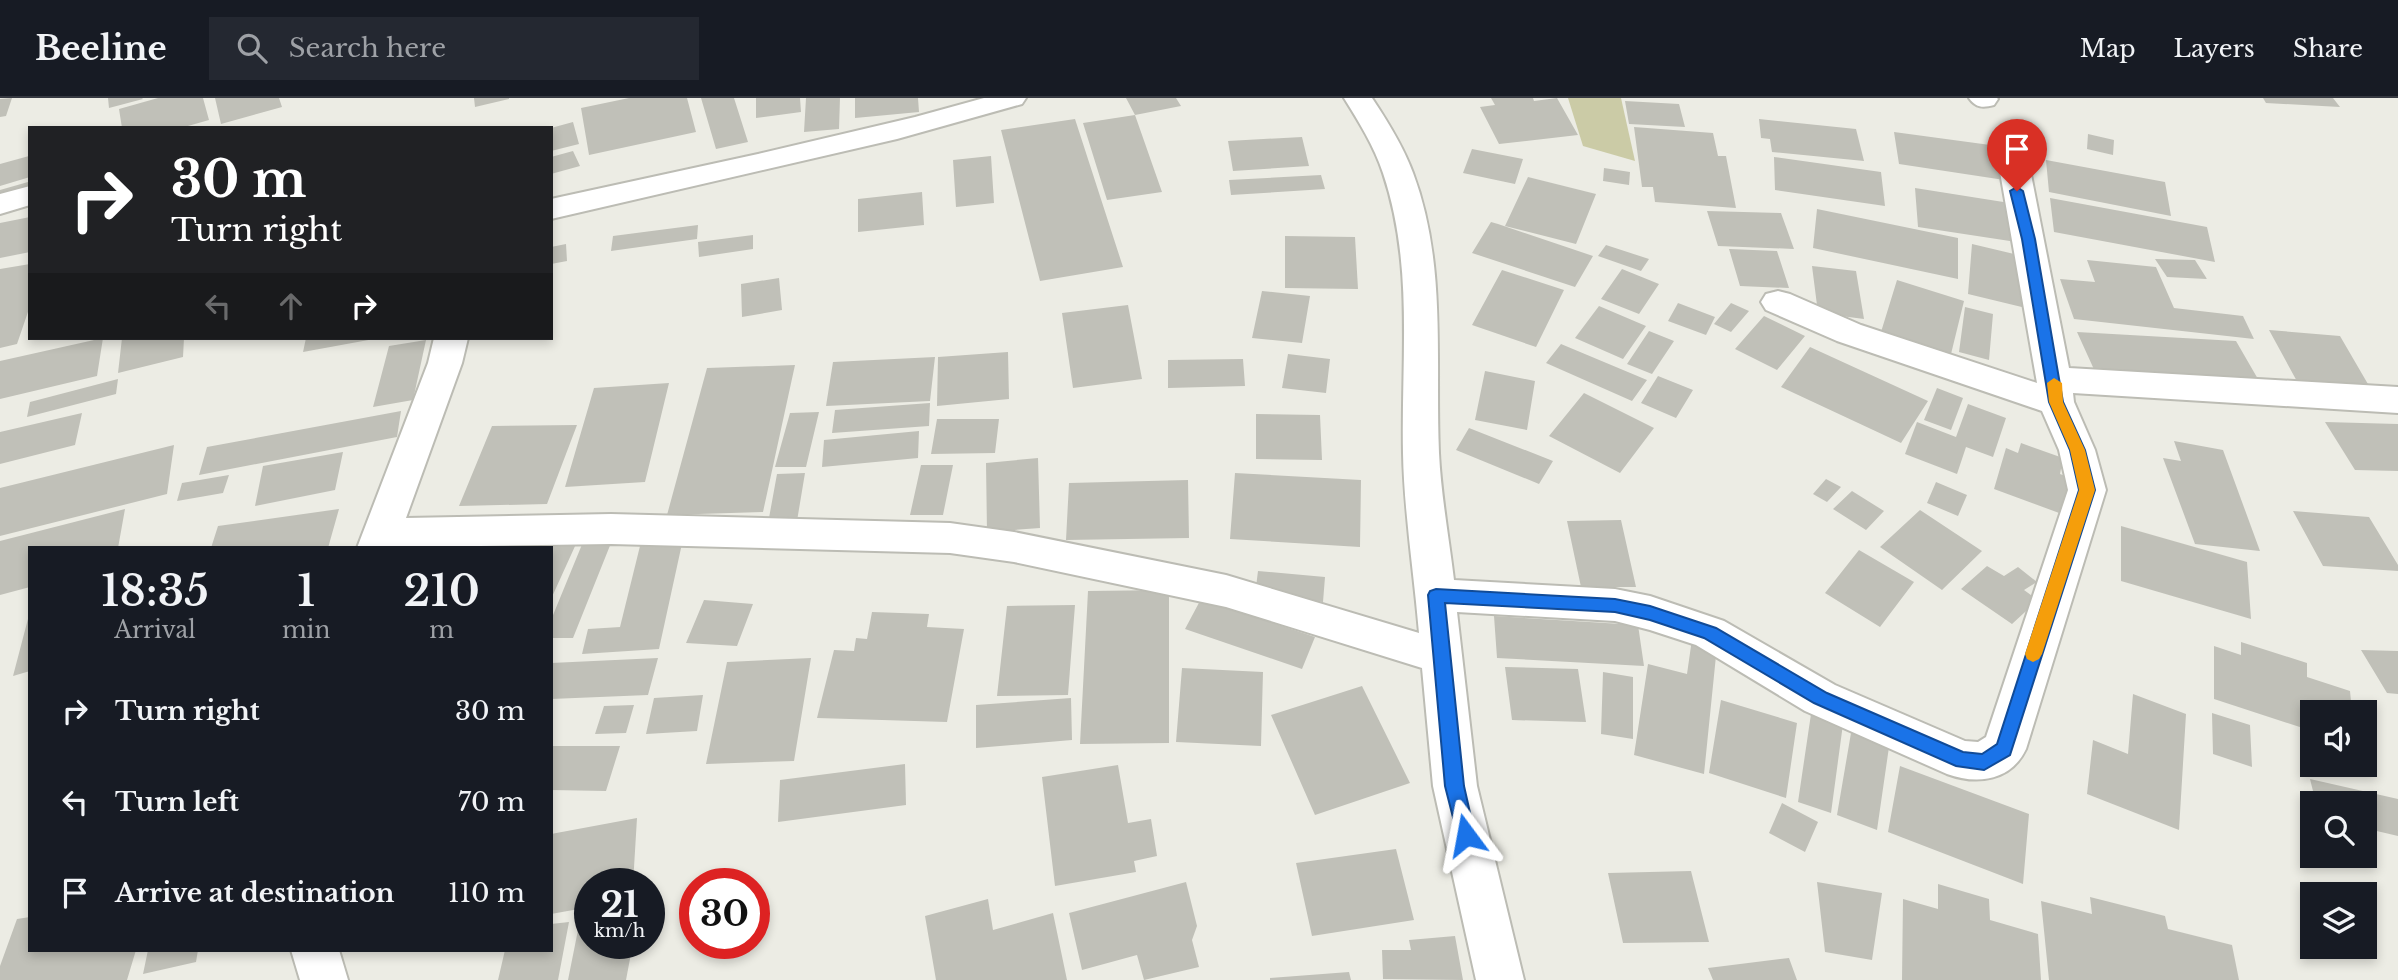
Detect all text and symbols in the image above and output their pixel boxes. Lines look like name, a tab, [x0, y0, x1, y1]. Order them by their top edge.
search box	[209, 17, 699, 80]
text: Beeline	[35, 28, 167, 69]
icon: search	[233, 29, 271, 67]
text: Search here	[289, 32, 446, 64]
text: Map	[2080, 34, 2136, 63]
text: Layers	[2174, 34, 2255, 63]
text: Share	[2293, 34, 2363, 63]
pin	[1987, 119, 2047, 191]
icon: arrive	[1998, 130, 2036, 168]
text: 30 m	[171, 149, 306, 210]
icon: right	[56, 154, 147, 245]
text: Turn right	[171, 210, 342, 250]
icon: left	[199, 287, 237, 325]
icon: ahead	[272, 287, 310, 325]
icon: right	[345, 287, 383, 325]
text: 18:35	[101, 565, 209, 617]
text: 1	[297, 565, 315, 617]
text: 210	[403, 565, 480, 617]
text: Arrival	[114, 616, 196, 644]
text: min	[282, 616, 330, 644]
text: m	[429, 616, 454, 644]
icon: right	[56, 692, 94, 730]
text: Turn right	[115, 695, 260, 727]
text: 30 m	[455, 695, 525, 727]
map controls	[2300, 700, 2377, 959]
button: sound	[2300, 700, 2377, 777]
icon: left	[56, 783, 94, 821]
text: Turn left	[115, 786, 239, 818]
text: 70 m	[458, 786, 525, 818]
button: search	[2300, 791, 2377, 868]
position arrow	[1429, 798, 1503, 872]
speed limit sign: 30	[679, 868, 770, 959]
icon: arrive	[56, 874, 94, 912]
text: Arrive at destination	[115, 877, 395, 909]
text: 110 m	[448, 877, 525, 909]
button: layers	[2300, 882, 2377, 959]
text: 21	[600, 883, 639, 926]
text: km/h	[594, 920, 645, 942]

